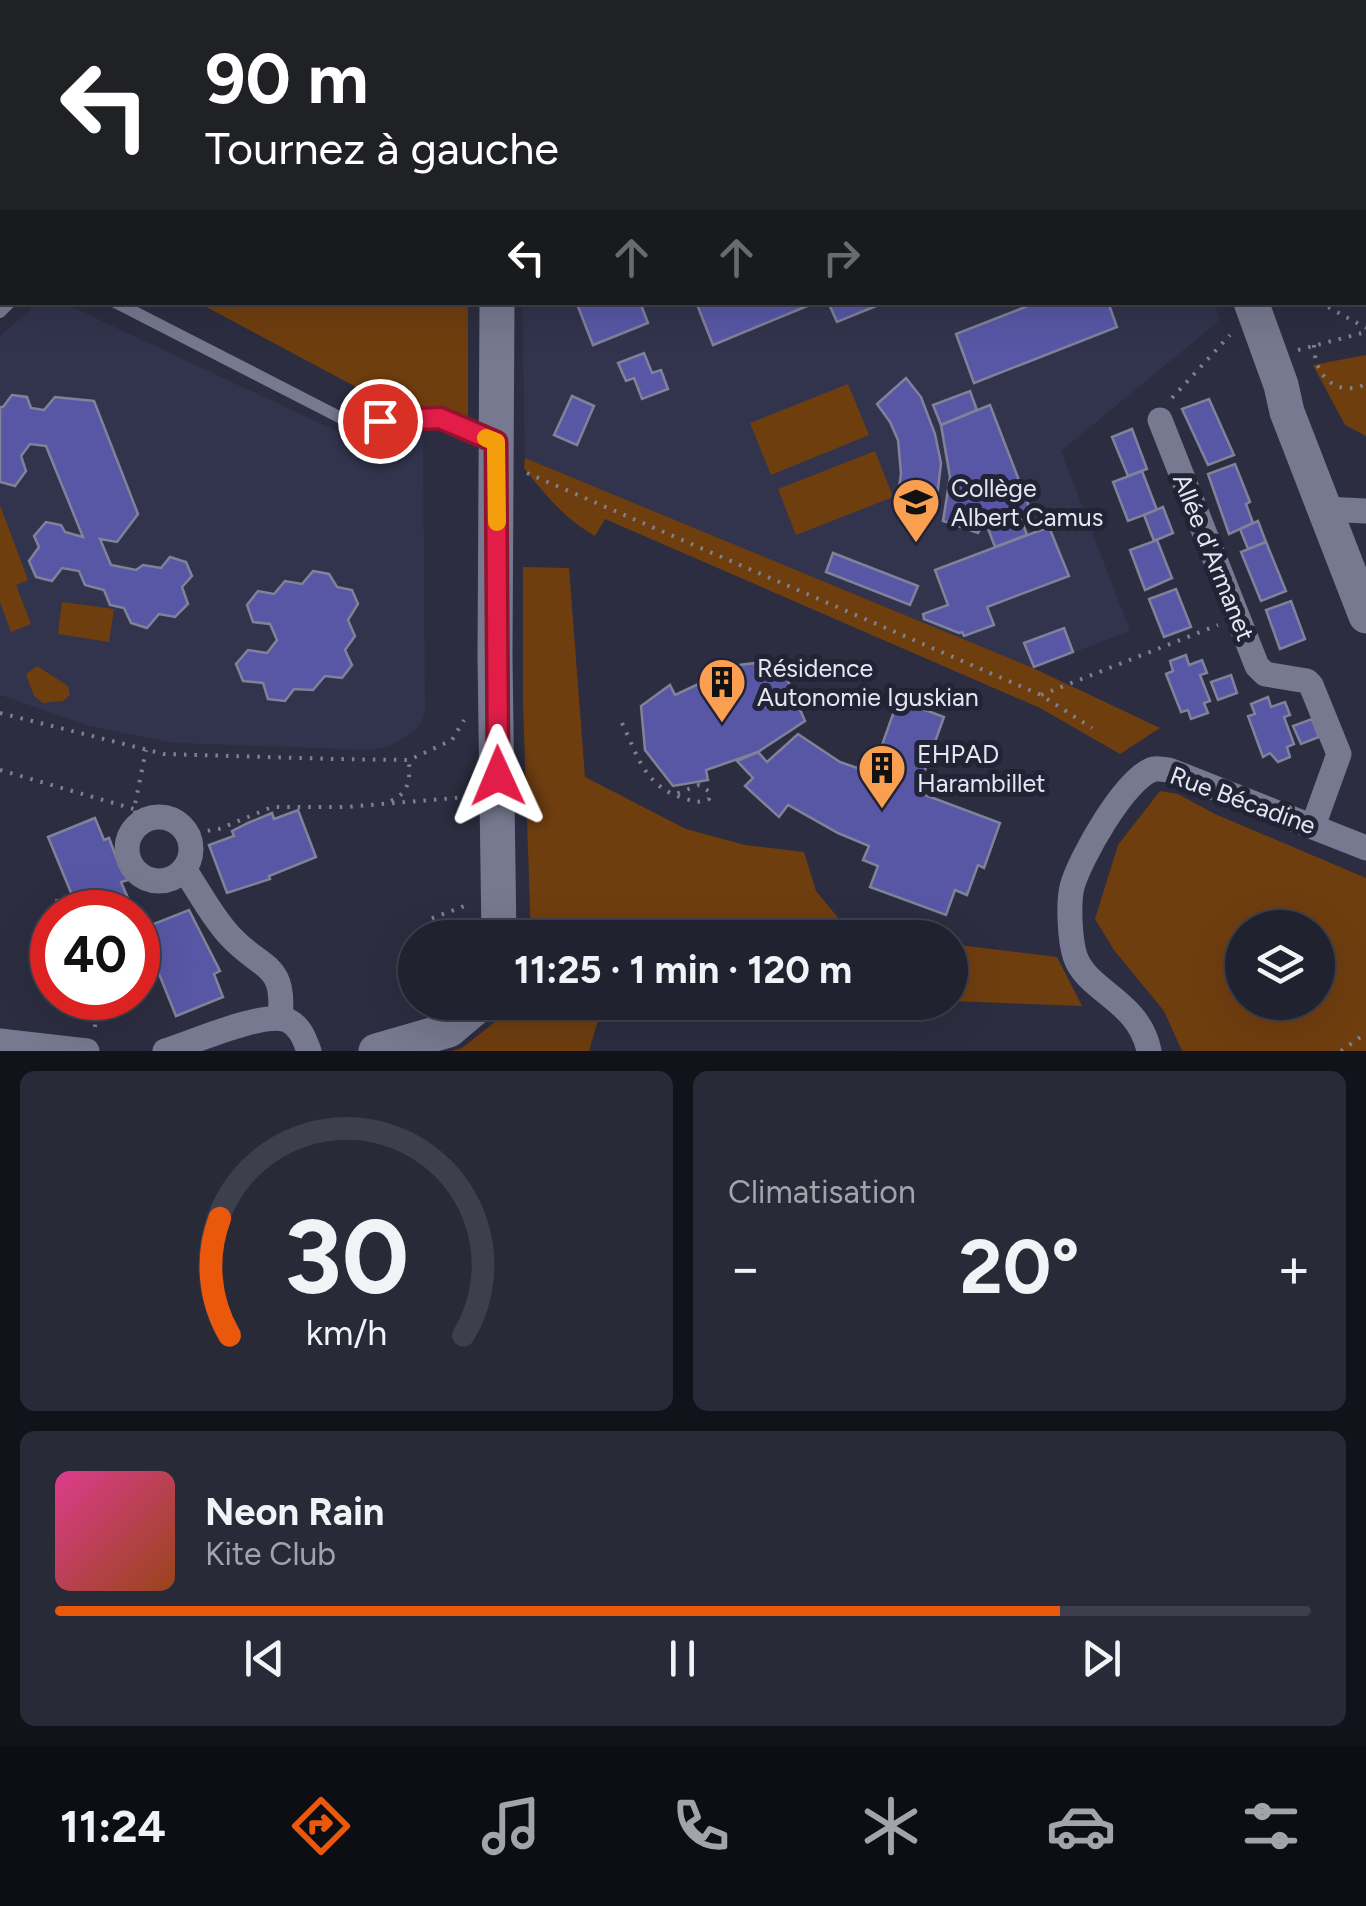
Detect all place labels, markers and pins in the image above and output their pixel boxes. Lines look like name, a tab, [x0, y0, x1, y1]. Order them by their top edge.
pin	[338, 379, 423, 464]
place label: Collège Albert Camus	[951, 473, 1103, 532]
school or university icon: Collège Albert Camus	[890, 476, 942, 544]
place label: Résidence Autonomie Iguskian	[757, 653, 979, 712]
building icon: Résidence Autonomie Iguskian	[696, 656, 748, 724]
place label: EHPAD Harambillet	[917, 739, 1046, 798]
building icon: EHPAD Harambillet	[856, 742, 908, 810]

